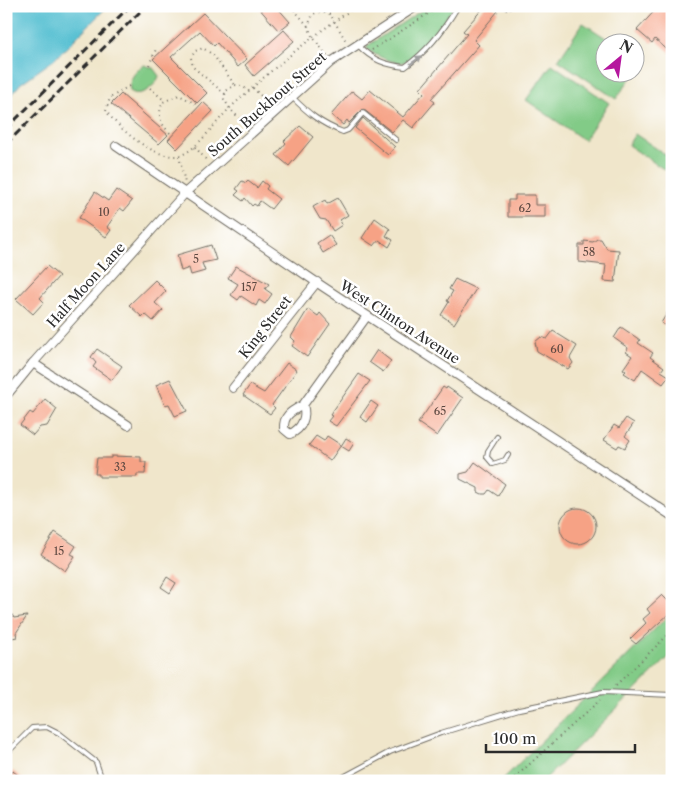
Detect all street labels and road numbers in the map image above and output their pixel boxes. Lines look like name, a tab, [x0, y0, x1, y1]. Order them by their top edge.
street label: South Buckhout Street	[204, 48, 330, 160]
street label: Half Moon Lane	[43, 238, 129, 331]
street label: West Clinton Avenue	[336, 276, 464, 368]
street label: King Street	[235, 292, 295, 362]

